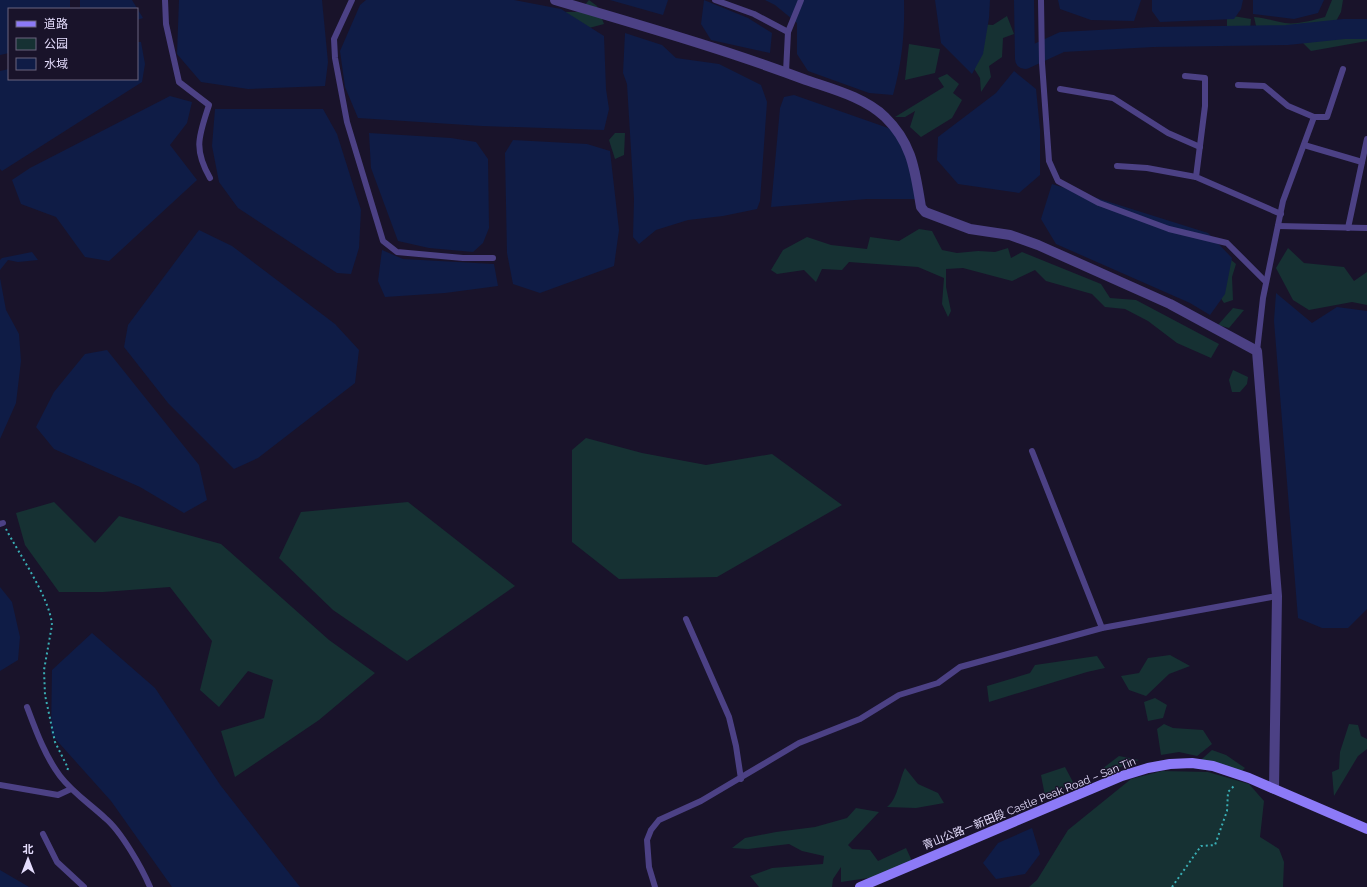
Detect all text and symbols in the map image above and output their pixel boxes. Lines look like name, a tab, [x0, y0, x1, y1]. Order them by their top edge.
legend	[8, 8, 138, 80]
text: 道路	[44, 17, 68, 31]
text: 公园	[44, 37, 68, 51]
text: 水域	[44, 57, 68, 71]
street label: 青山公路－新田段 Castle Peak Road – San Tin	[921, 755, 1138, 852]
north arrow	[8, 839, 48, 879]
text: 北	[23, 843, 34, 856]

